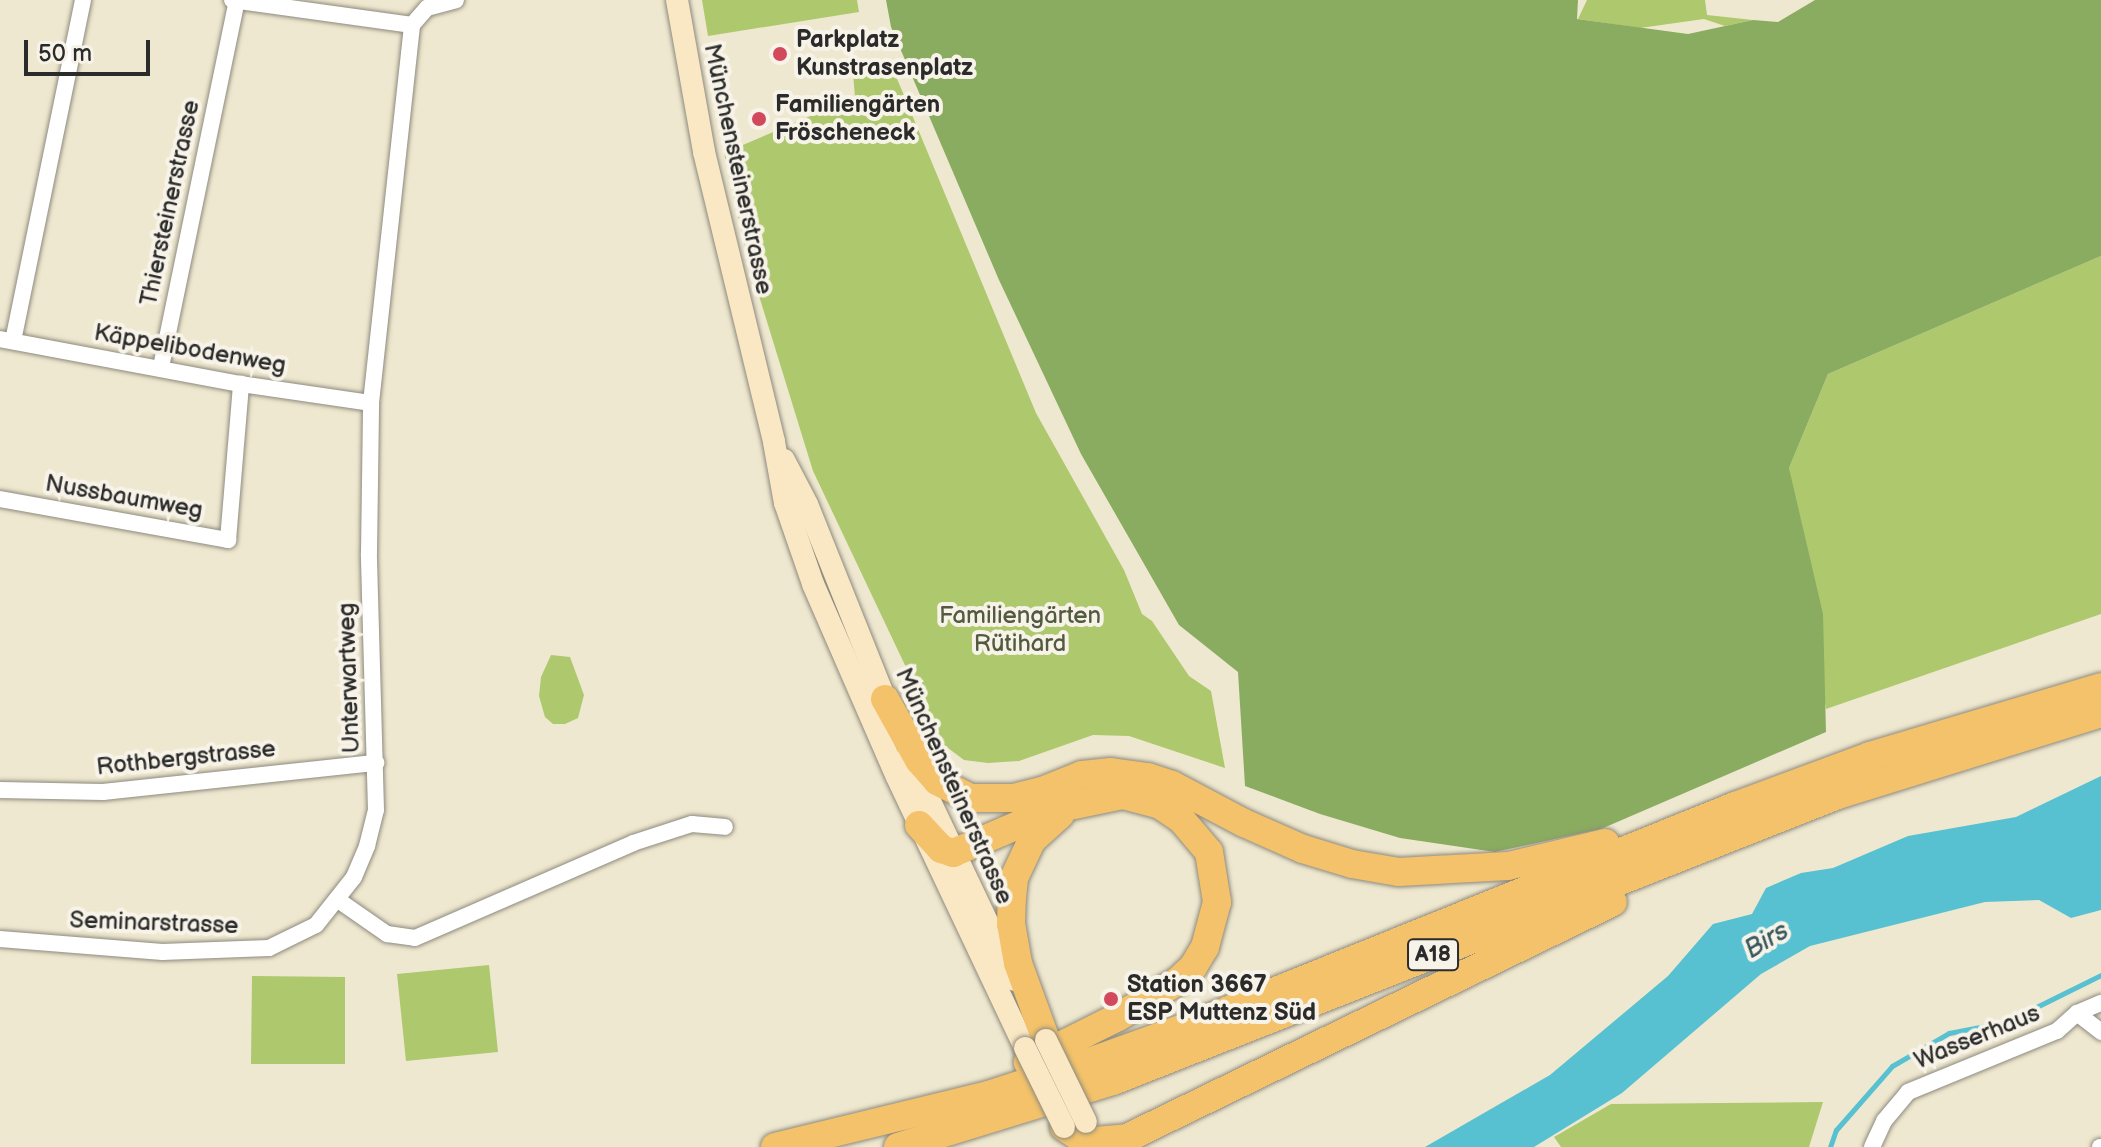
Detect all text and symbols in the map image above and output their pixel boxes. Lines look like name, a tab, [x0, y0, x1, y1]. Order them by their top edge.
scale bar	[28, 24, 154, 74]
place label: Parkplatz Kunstrasenplatz	[796, 26, 973, 82]
text: 50 m	[38, 39, 92, 68]
street label: Münchensteinerstrasse	[697, 41, 779, 297]
marker: Parkplatz Kunstrasenplatz	[771, 45, 789, 63]
place label: Familiengärten Fröscheneck	[775, 91, 940, 147]
street label: Thiersteinerstrasse	[134, 98, 206, 308]
marker: Familiengärten Fröscheneck	[750, 110, 768, 128]
street label: Käppelibodenweg	[92, 318, 288, 380]
street label: Nussbaumweg	[43, 469, 205, 525]
street label: Unterwartweg	[332, 602, 366, 754]
park label: Familiengärten Rütihard	[939, 602, 1101, 658]
street label: Münchensteinerstrasse	[889, 663, 1019, 909]
street label: Rothbergstrasse	[95, 734, 277, 782]
street label: Seminarstrasse	[69, 906, 239, 940]
water label: Birs	[1739, 916, 1795, 966]
road number: A18	[1407, 937, 1459, 973]
place label: Station 3667 ESP Muttenz Süd	[1127, 971, 1316, 1027]
marker: Station 3667 ESP Muttenz Süd	[1102, 990, 1120, 1008]
street label: Wasserhaus	[1910, 999, 2044, 1075]

